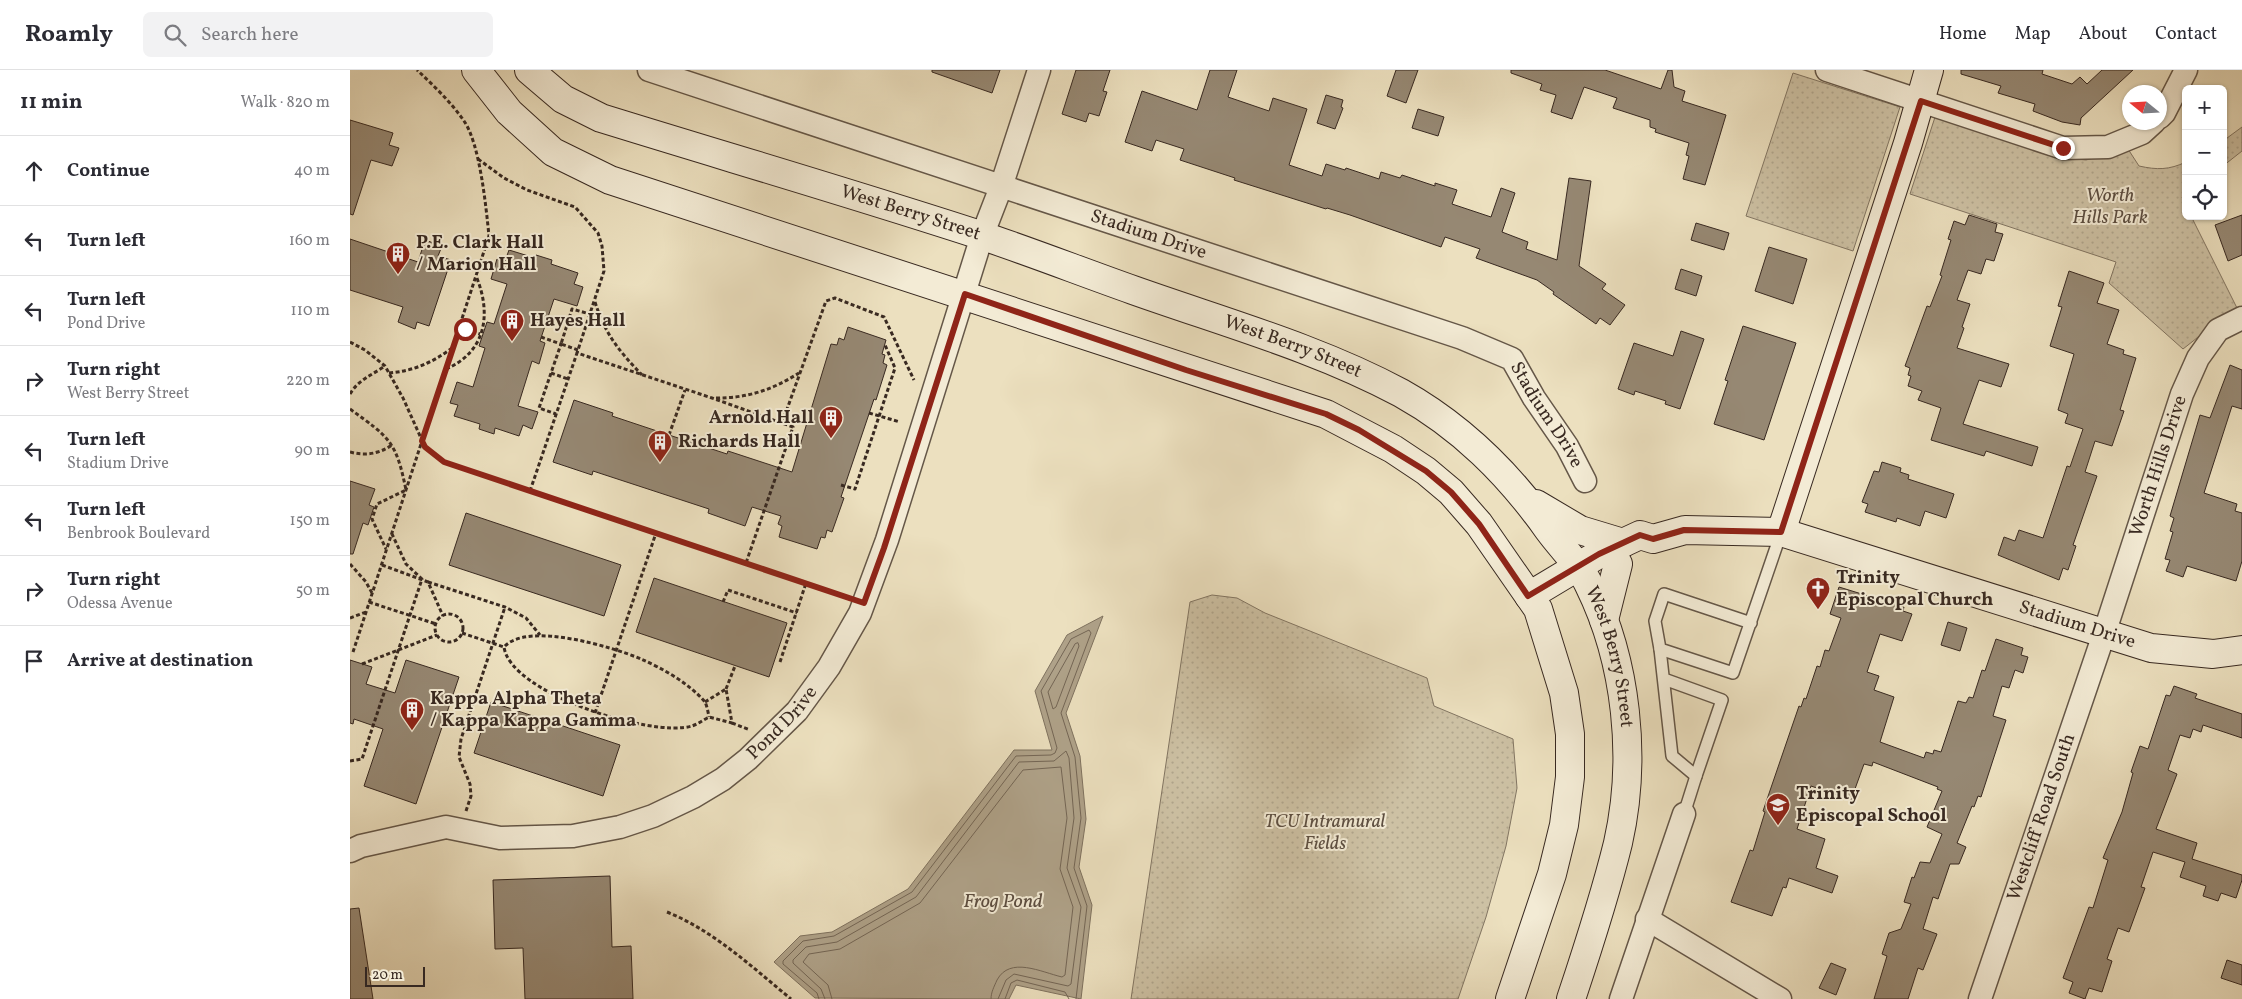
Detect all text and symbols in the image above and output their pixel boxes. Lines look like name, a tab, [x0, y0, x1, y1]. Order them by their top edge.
search box	[143, 12, 493, 57]
text: Roamly	[25, 18, 113, 52]
icon: search	[161, 21, 189, 49]
text: Search here	[201, 22, 298, 48]
text: Home	[1939, 22, 1987, 47]
text: Map	[2015, 22, 2051, 47]
text: About	[2079, 22, 2127, 47]
text: Contact	[2155, 22, 2217, 47]
north arrow	[2122, 85, 2167, 130]
map controls	[2182, 85, 2227, 220]
button: +	[2182, 85, 2227, 130]
text: 11 min	[20, 88, 83, 117]
text: Walk · 820 m	[241, 92, 330, 114]
button: −	[2182, 130, 2227, 175]
route end	[2052, 137, 2075, 160]
icon: ahead	[20, 157, 48, 185]
text: Continue	[67, 158, 150, 184]
text: 40 m	[294, 160, 330, 182]
button: locate	[2182, 175, 2227, 220]
street label: West Berry Street	[837, 179, 984, 247]
park label: Worth Hills Park	[2072, 183, 2148, 231]
street label: Stadium Drive	[1087, 203, 1210, 266]
icon: left	[20, 227, 48, 255]
text: Turn left	[67, 228, 146, 254]
text: 160 m	[289, 230, 330, 252]
place label: P.E. Clark Hall / Marion Hall	[416, 230, 544, 278]
building icon: P.E. Clark Hall / Marion Hall	[385, 241, 411, 275]
text: Turn left	[67, 287, 146, 313]
icon: left	[20, 297, 48, 325]
text: 110 m	[291, 300, 330, 322]
building icon: Hayes Hall	[499, 308, 525, 342]
place label: Hayes Hall	[530, 308, 625, 334]
street label: West Berry Street	[1221, 309, 1366, 385]
text: Pond Drive	[67, 313, 145, 335]
route start	[454, 318, 477, 341]
text: Turn right	[67, 357, 160, 383]
street label: Stadium Drive	[1503, 357, 1589, 473]
icon: right	[20, 367, 48, 395]
text: 220 m	[286, 370, 330, 392]
text: West Berry Street	[67, 383, 189, 405]
street label: Worth Hills Drive	[2123, 392, 2194, 540]
place label: Arnold Hall	[709, 405, 814, 431]
building icon: Arnold Hall	[818, 405, 844, 439]
text: Turn left	[67, 427, 146, 453]
building icon: Richards Hall	[647, 429, 673, 463]
place label: Richards Hall	[678, 429, 800, 455]
icon: left	[20, 437, 48, 465]
text: 90 m	[294, 440, 330, 462]
text: Stadium Drive	[67, 453, 169, 475]
text: Turn left	[67, 497, 146, 523]
icon: left	[20, 507, 48, 535]
text: 150 m	[289, 510, 330, 532]
text: Benbrook Boulevard	[67, 523, 210, 545]
place label: Trinity Episcopal Church	[1836, 565, 1993, 613]
text: Turn right	[67, 567, 160, 593]
church icon: Trinity Episcopal Church	[1805, 576, 1831, 610]
icon: right	[20, 577, 48, 605]
text: 50 m	[296, 580, 330, 602]
street label: West Berry Street	[1579, 582, 1639, 729]
text: Odessa Avenue	[67, 593, 173, 615]
street label: Stadium Drive	[2016, 594, 2139, 655]
icon: arrive	[20, 647, 48, 675]
text: Arrive at destination	[67, 648, 253, 674]
street label: Pond Drive	[741, 681, 824, 766]
place label: Kappa Alpha Theta / Kappa Kappa Gamma	[430, 686, 636, 734]
building icon: Kappa Alpha Theta / Kappa Kappa Gamma	[399, 697, 425, 731]
street label: Westcliff Road South	[2001, 730, 2082, 904]
place label: Trinity Episcopal School	[1796, 781, 1947, 829]
school or university icon: Trinity Episcopal School	[1765, 792, 1791, 826]
park label: TCU Intramural Fields	[1265, 809, 1386, 857]
water label: Frog Pond	[963, 888, 1043, 916]
scale bar	[365, 964, 425, 987]
text: 20 m	[372, 966, 403, 985]

